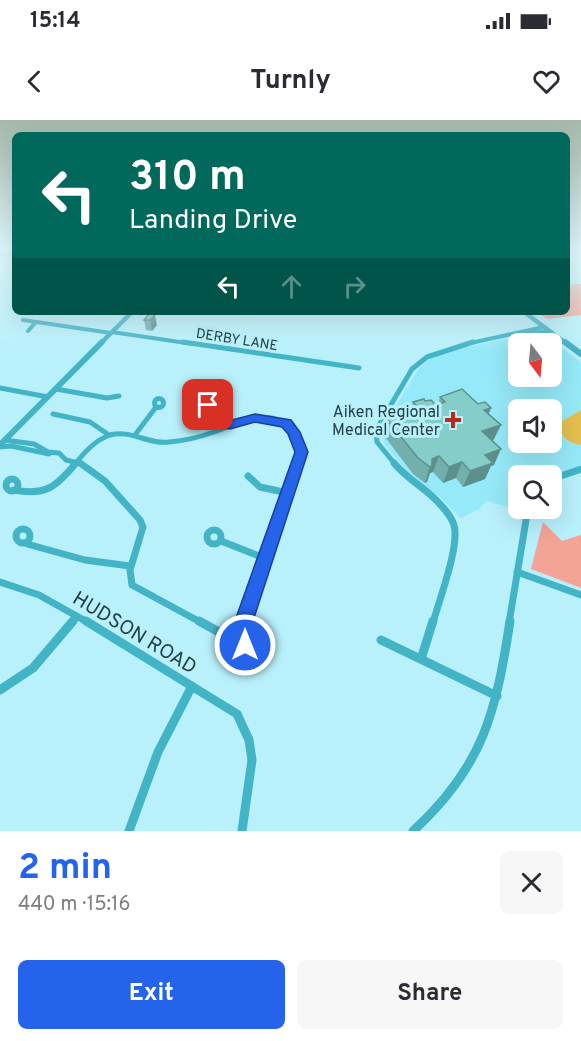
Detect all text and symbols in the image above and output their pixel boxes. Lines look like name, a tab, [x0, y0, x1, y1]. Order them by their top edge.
text: 15:14	[30, 8, 81, 35]
text: Turnly	[250, 64, 331, 98]
icon: back	[18, 65, 51, 98]
icon: heart	[530, 65, 563, 98]
text: 310 m	[129, 152, 246, 205]
icon: left	[30, 156, 108, 234]
text: Landing Drive	[129, 204, 297, 238]
icon: left	[212, 270, 245, 303]
icon: ahead	[275, 270, 308, 303]
icon: right	[338, 270, 371, 303]
street label: DERBY LANE	[195, 326, 279, 355]
north arrow	[508, 333, 562, 387]
map controls	[508, 333, 562, 519]
pin	[182, 379, 233, 430]
icon: arrive	[191, 388, 224, 421]
button: sound	[508, 399, 562, 453]
place label: Aiken Regional Medical Center	[332, 403, 440, 441]
marker: Aiken Regional Medical Center	[444, 411, 462, 429]
button: search	[508, 465, 562, 519]
street label: HUDSON ROAD	[67, 586, 201, 681]
position arrow	[213, 613, 277, 677]
text: 2 min	[18, 846, 112, 892]
button: close	[500, 851, 563, 914]
text: 440 m · 15:16	[18, 892, 131, 918]
button: Exit	[18, 960, 285, 1029]
button: Share	[297, 960, 563, 1029]

